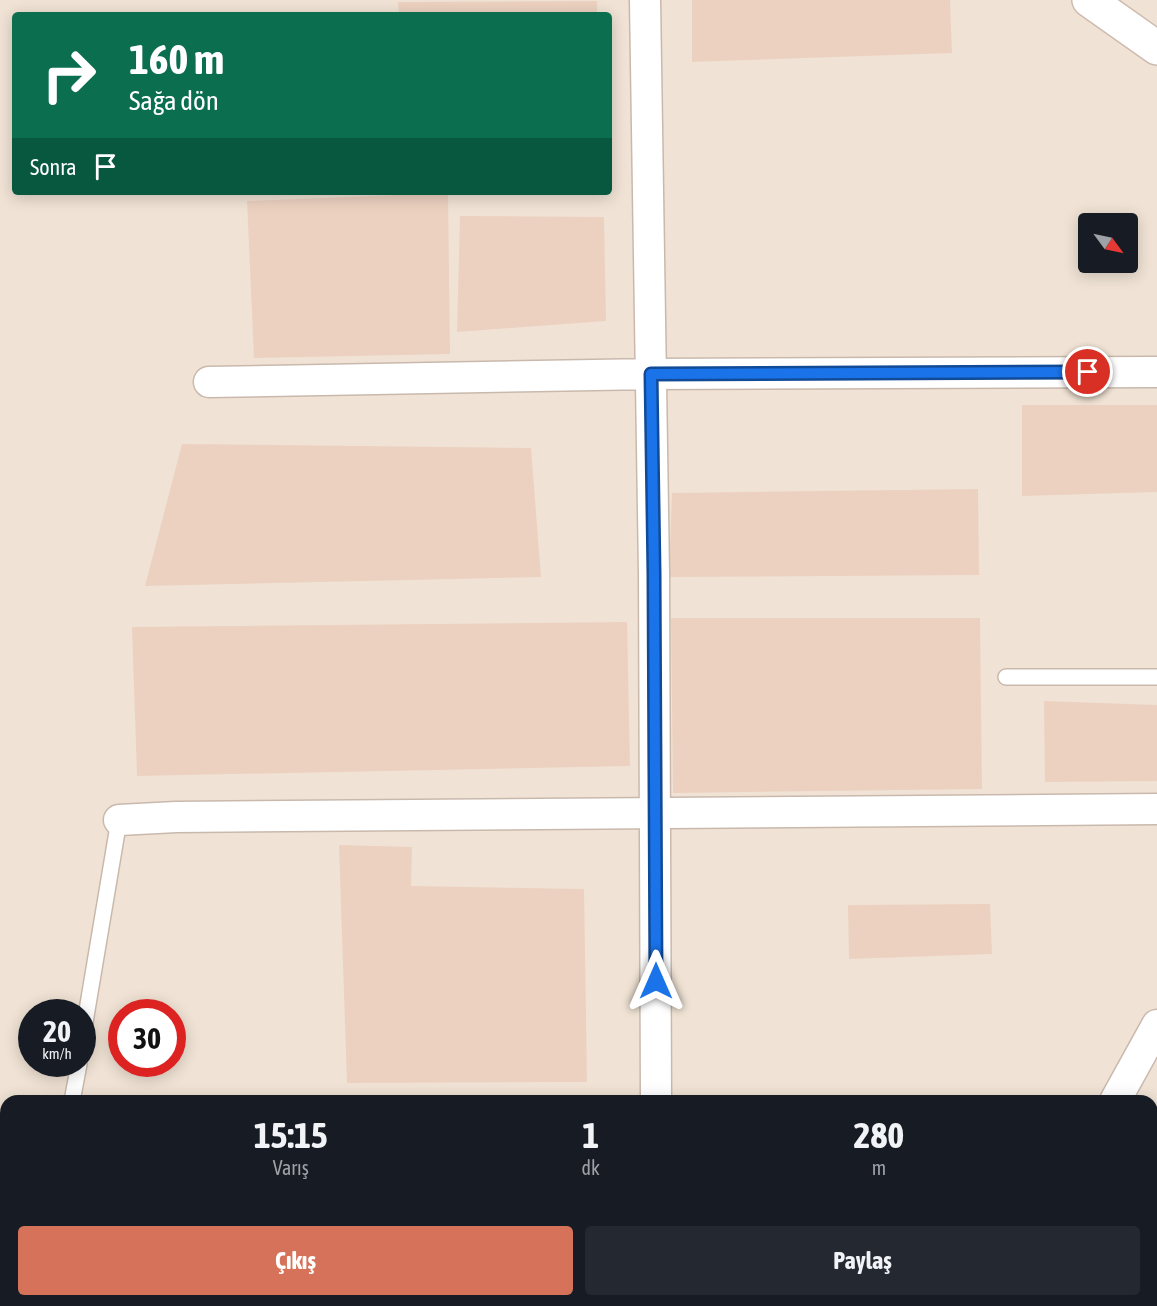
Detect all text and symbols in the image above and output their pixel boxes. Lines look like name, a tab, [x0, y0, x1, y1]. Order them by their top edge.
text: 160 m	[129, 35, 224, 83]
icon: right	[30, 36, 108, 114]
text: Sağa dön	[129, 85, 219, 116]
icon: arrive	[89, 150, 122, 183]
text: Sonra	[30, 154, 77, 180]
north arrow	[1078, 213, 1138, 273]
map controls	[1078, 213, 1138, 273]
pin	[1062, 346, 1113, 397]
icon: arrive	[1071, 355, 1104, 388]
position arrow	[624, 949, 688, 1013]
speed limit sign: 30	[108, 999, 186, 1077]
text: 20	[43, 1014, 71, 1048]
text: km/h	[42, 1045, 72, 1062]
text: 15:15	[254, 1114, 328, 1156]
text: 1	[582, 1114, 599, 1156]
text: 280	[853, 1114, 904, 1156]
text: Varış	[273, 1156, 309, 1179]
text: dk	[582, 1156, 600, 1179]
text: m	[872, 1156, 886, 1179]
button: Çıkış	[18, 1226, 573, 1295]
button: Paylaş	[585, 1226, 1140, 1295]

